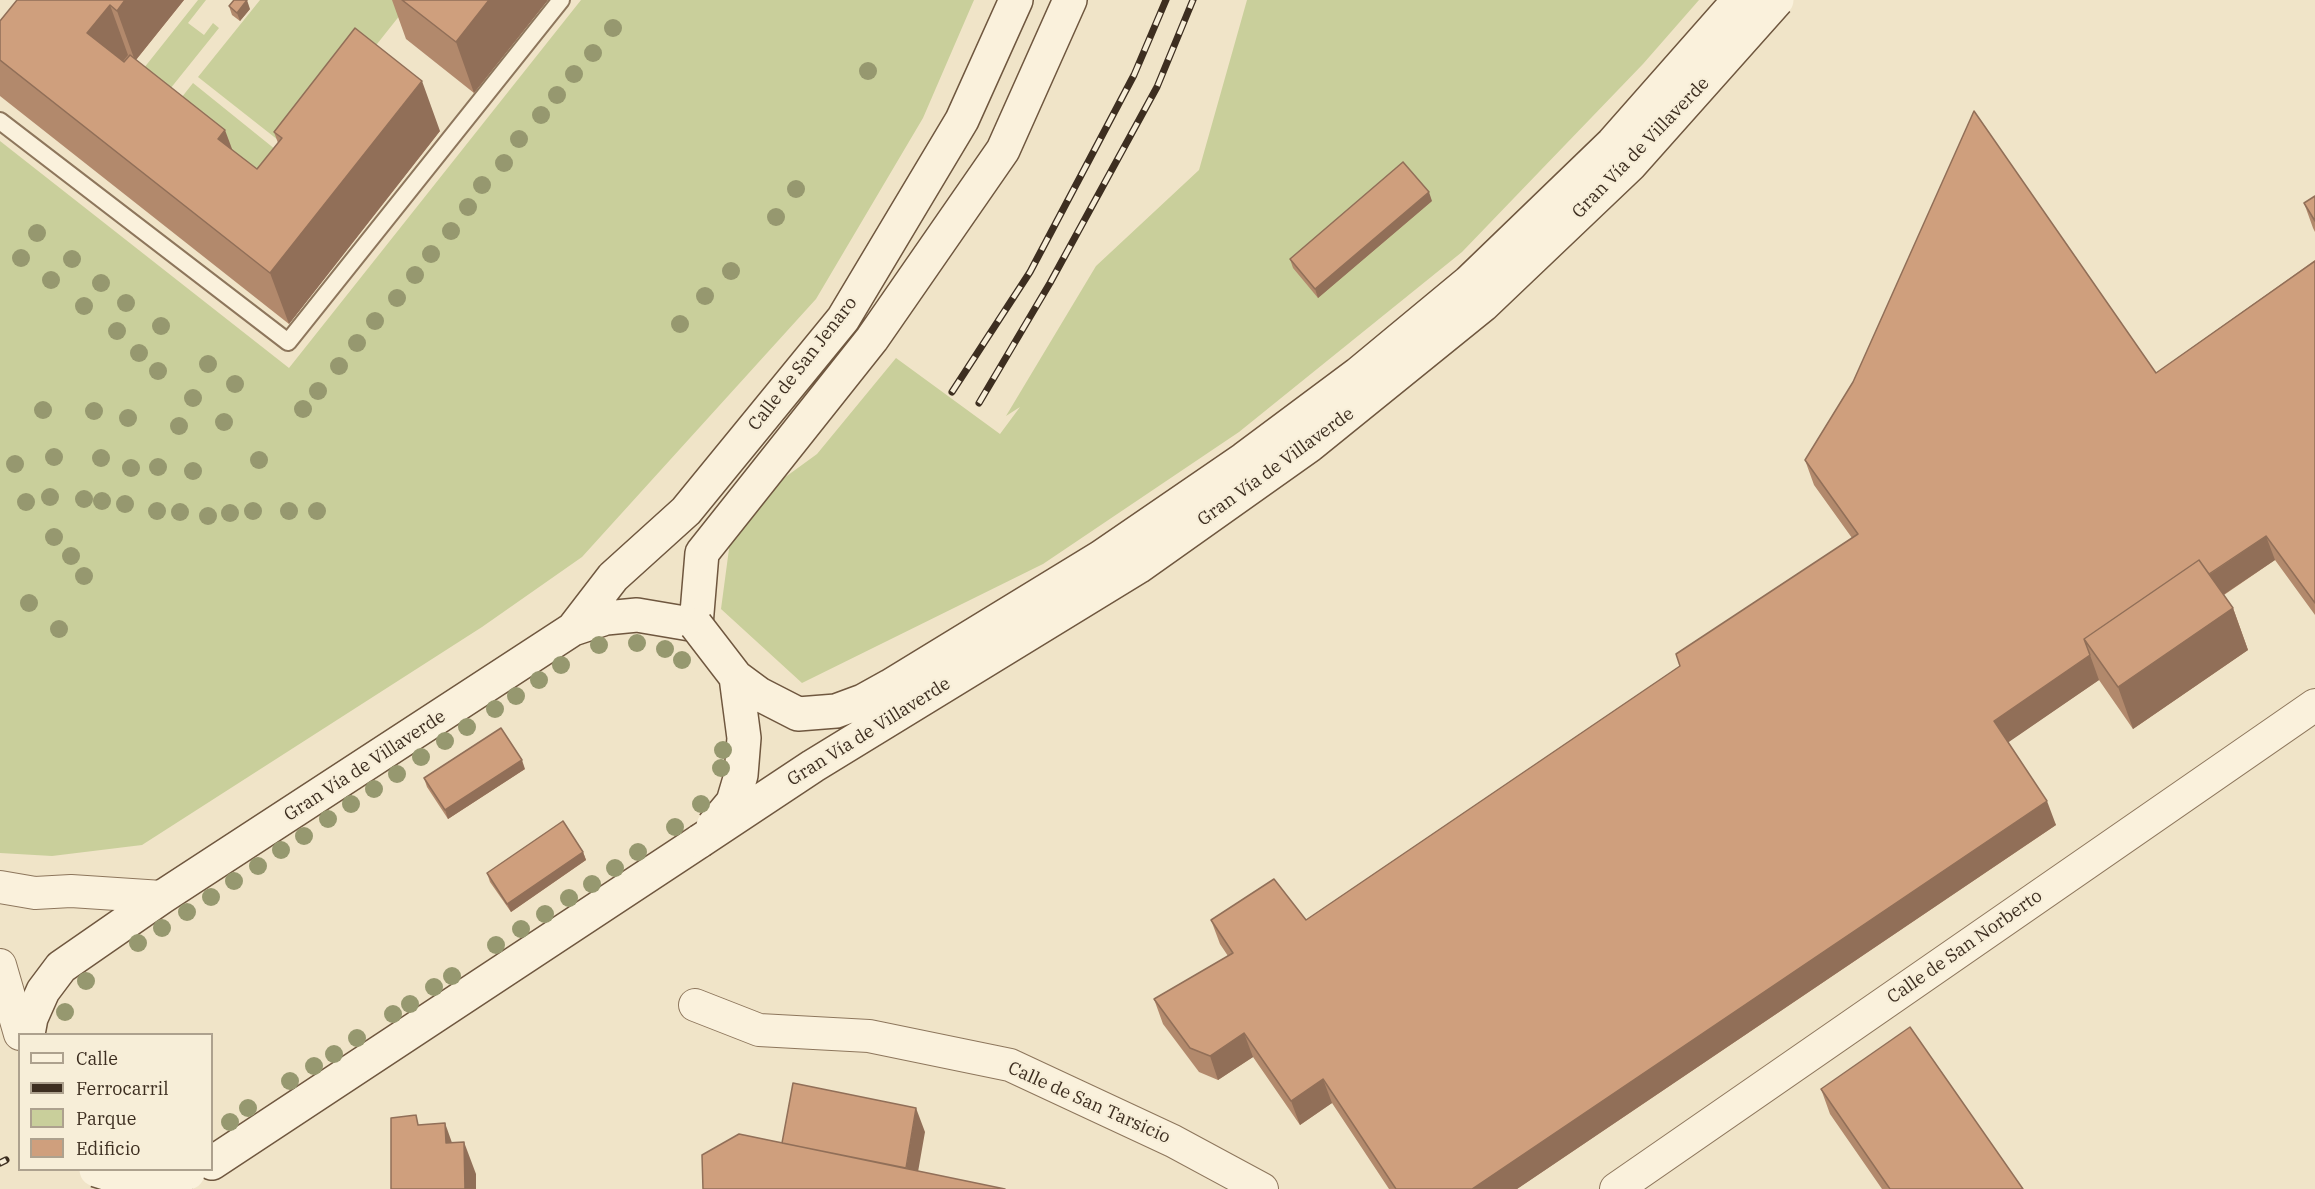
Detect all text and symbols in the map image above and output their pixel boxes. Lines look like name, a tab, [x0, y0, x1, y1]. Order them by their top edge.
street label: Gran Vía de Villaverde	[1568, 73, 1714, 223]
street label: Calle de San Jenaro	[744, 293, 862, 435]
street label: Gran Vía de Villaverde	[1194, 403, 1358, 531]
street label: Gran Vía de Villaverde	[784, 673, 954, 791]
street label: Gran Vía de Villaverde	[280, 706, 450, 826]
street label: Calle de San Norberto	[1883, 885, 2047, 1009]
legend	[18, 1033, 213, 1171]
text: Calle	[76, 1047, 118, 1070]
street label: Calle de San Tarsicio	[1005, 1058, 1173, 1148]
text: Ferrocarril	[76, 1077, 169, 1100]
text: Parque	[76, 1107, 136, 1130]
text: Edificio	[76, 1137, 140, 1160]

